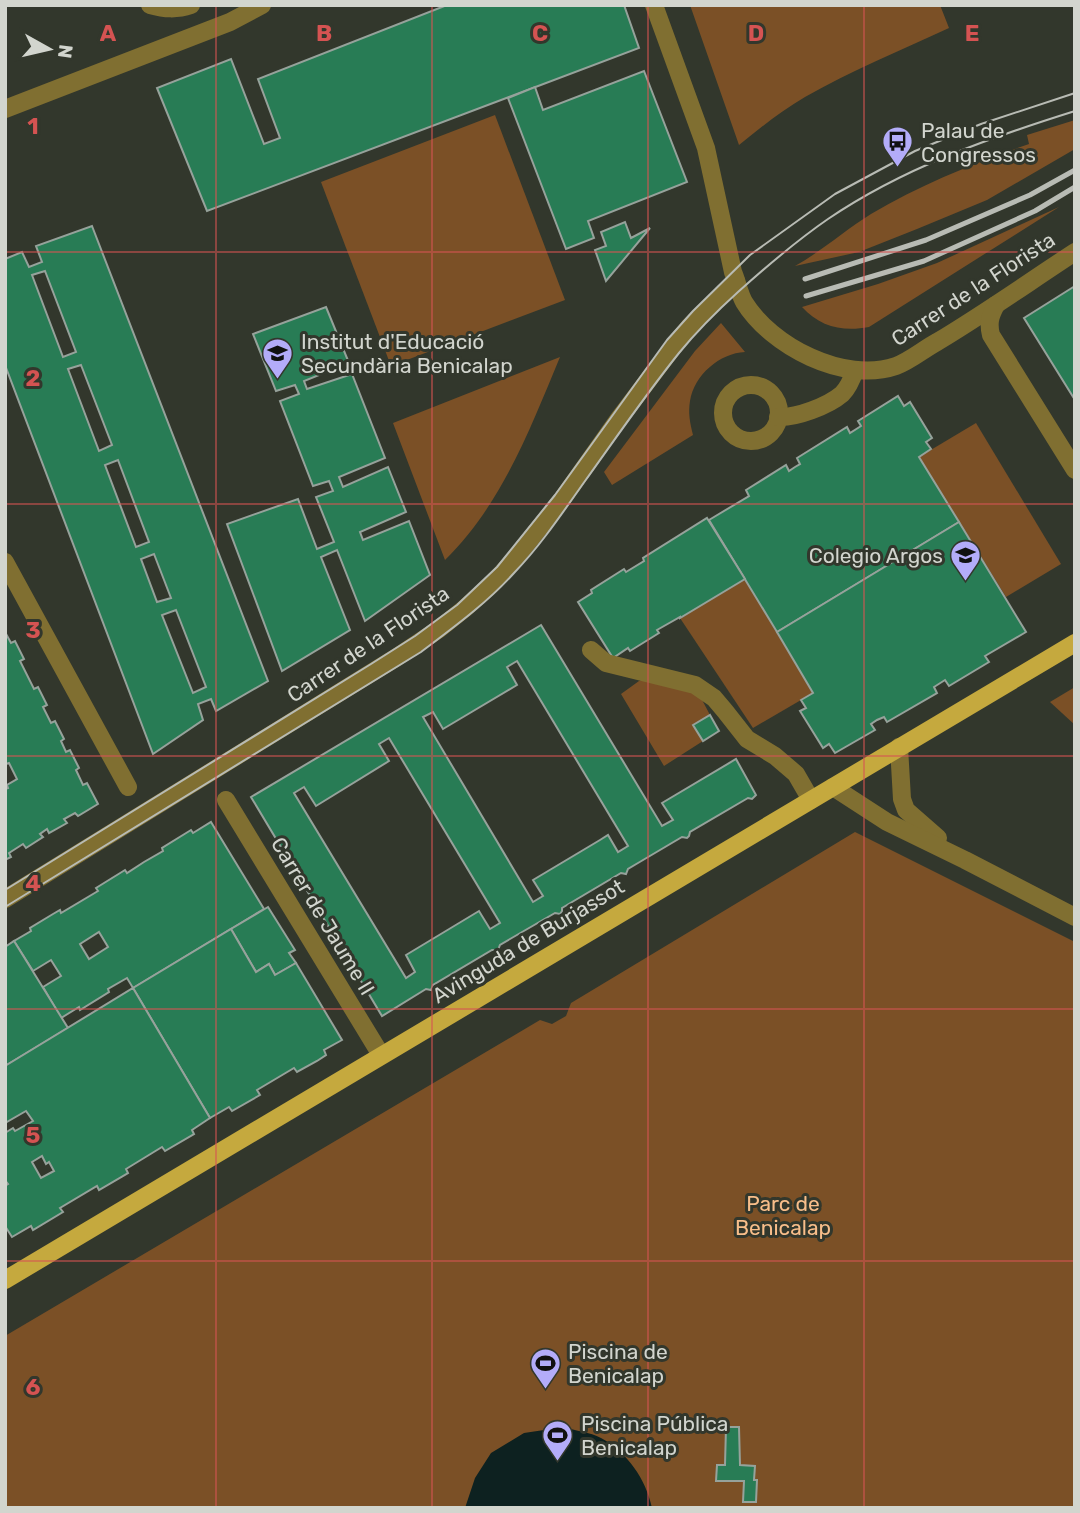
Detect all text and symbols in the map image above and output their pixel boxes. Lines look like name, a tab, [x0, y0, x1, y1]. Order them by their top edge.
north arrow	[14, 14, 84, 84]
text: A	[100, 19, 117, 47]
text: B	[316, 19, 332, 47]
text: C	[532, 19, 548, 47]
text: D	[748, 19, 764, 47]
text: E	[965, 19, 979, 47]
text: N	[53, 43, 78, 60]
text: 1	[27, 112, 39, 140]
place label: Palau de Congressos	[921, 118, 1036, 167]
bus stop icon: Palau de Congressos	[881, 125, 915, 169]
street label: Carrer de la Florista	[887, 227, 1059, 351]
place label: Institut d'Educació Secundària Benicalap	[301, 329, 513, 378]
school or university icon: Institut d'Educació Secundària Benicalap	[261, 336, 295, 380]
text: 2	[26, 364, 40, 392]
school or university icon: Colegio Argos	[949, 538, 983, 582]
place label: Colegio Argos	[809, 543, 943, 568]
street label: Carrer de la Florista	[282, 581, 454, 707]
text: 3	[25, 616, 41, 644]
street label: Carrer de Jaume II	[266, 833, 380, 999]
text: 4	[25, 869, 41, 897]
street label: Avinguda de Burjassot	[427, 874, 629, 1008]
text: 5	[26, 1121, 41, 1149]
park label: Parc de Benicalap	[735, 1191, 831, 1240]
place label: Piscina de Benicalap	[568, 1339, 668, 1388]
sports icon: Piscina de Benicalap	[528, 1346, 562, 1390]
text: 6	[26, 1373, 41, 1401]
place label: Piscina Pública Benicalap	[581, 1411, 728, 1460]
sports icon: Piscina Pública Benicalap	[541, 1418, 575, 1462]

